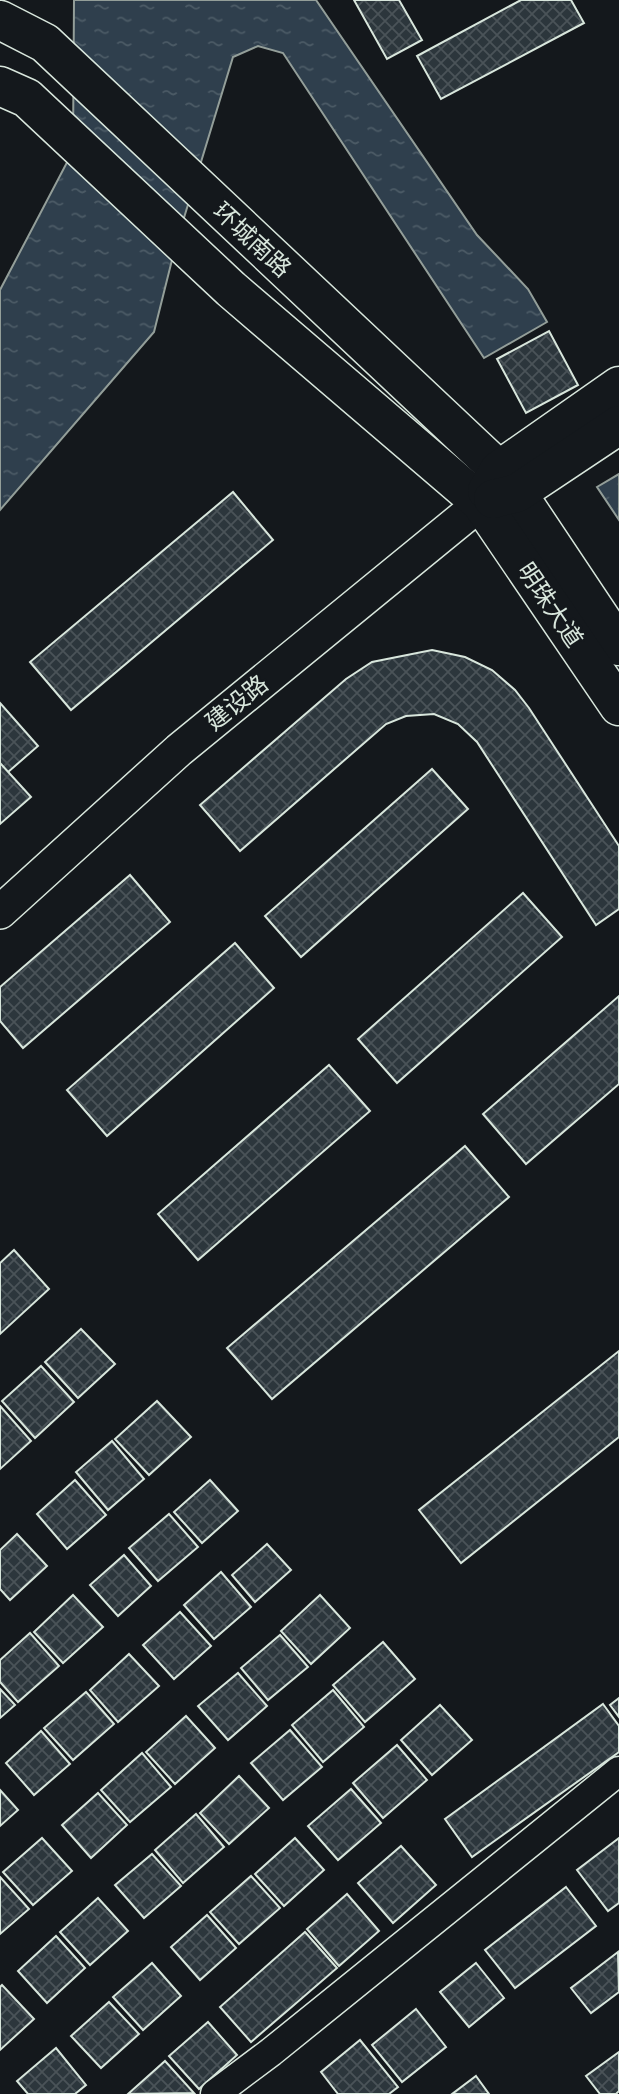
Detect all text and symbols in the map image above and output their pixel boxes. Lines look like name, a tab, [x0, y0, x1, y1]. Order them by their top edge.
street label: 环城南路	[207, 194, 299, 284]
street label: 明珠大道	[511, 555, 592, 653]
street label: 建设路	[198, 666, 274, 737]

